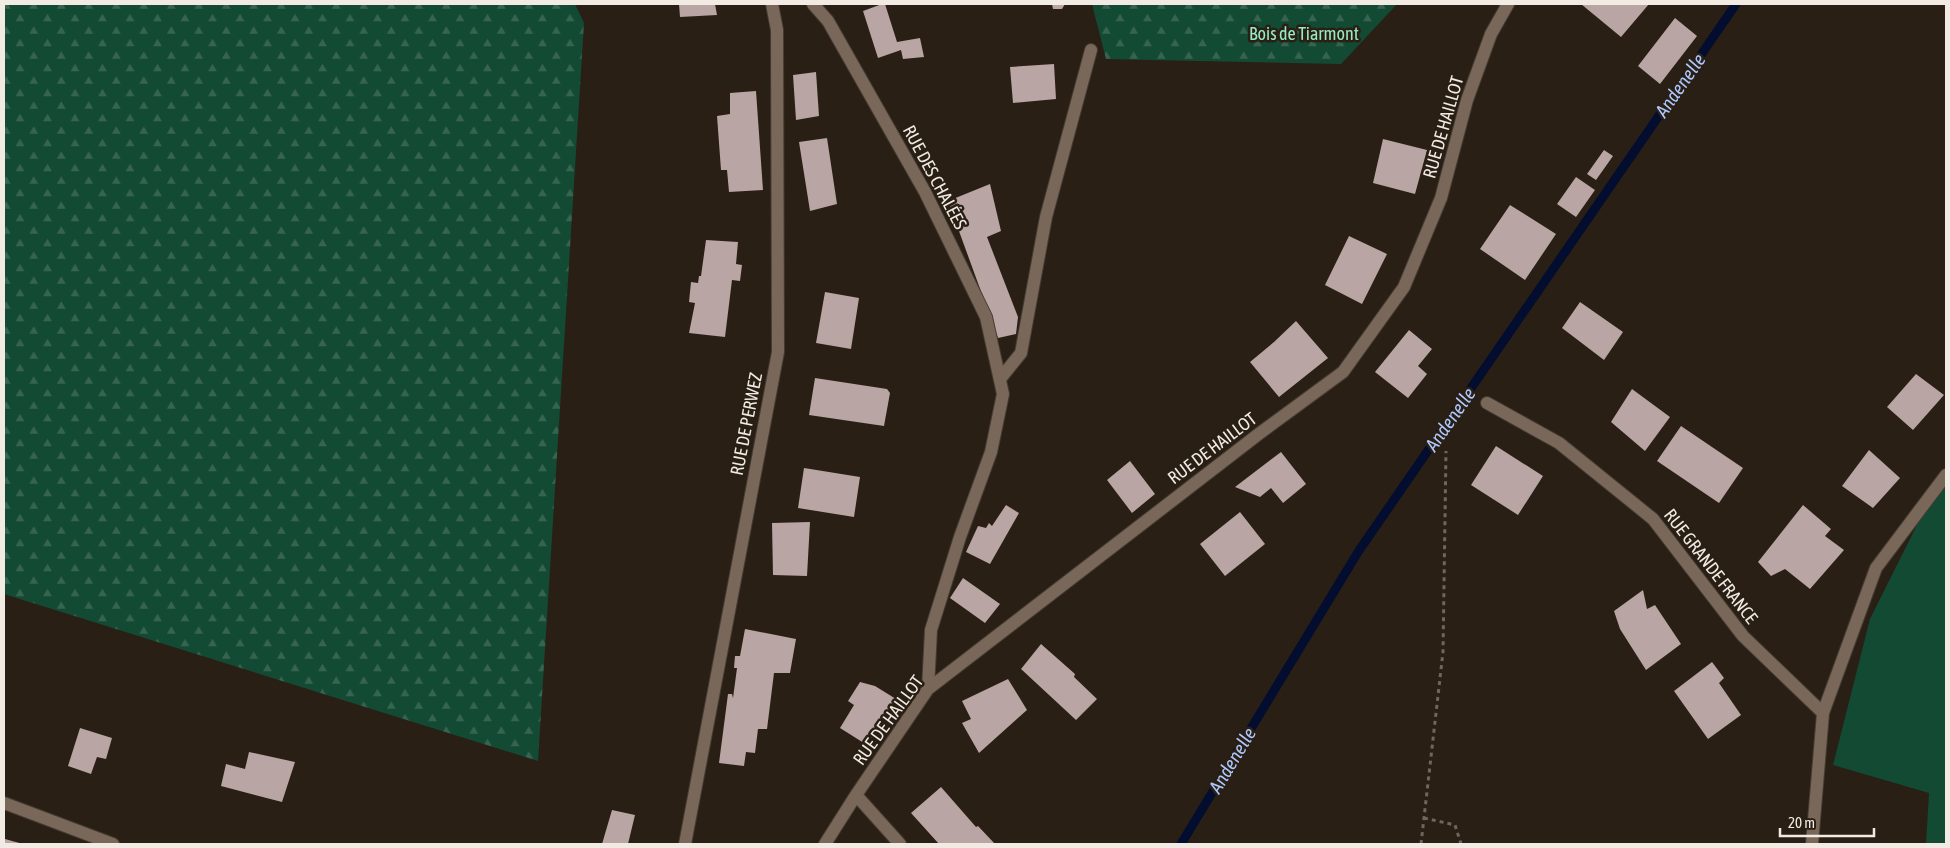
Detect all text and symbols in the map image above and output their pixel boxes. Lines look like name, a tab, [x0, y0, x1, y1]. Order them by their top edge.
park label: Bois de Tiarmont	[1249, 23, 1359, 44]
water label: Andenelle	[1650, 49, 1710, 122]
street label: RUE DE HAILLOT	[1418, 73, 1468, 181]
street label: RUE DES CHALÉES	[899, 121, 971, 233]
street label: RUE DE PERWEZ	[726, 371, 766, 477]
water label: Andenelle	[1420, 383, 1480, 456]
street label: RUE DE HAILLOT	[1164, 408, 1261, 488]
street label: RUE GRANDE FRANCE	[1660, 505, 1762, 628]
street label: RUE DE HAILLOT	[849, 671, 928, 769]
water label: Andenelle	[1203, 723, 1260, 798]
scale bar	[1780, 806, 1874, 838]
text: 20 m	[1788, 814, 1815, 831]

